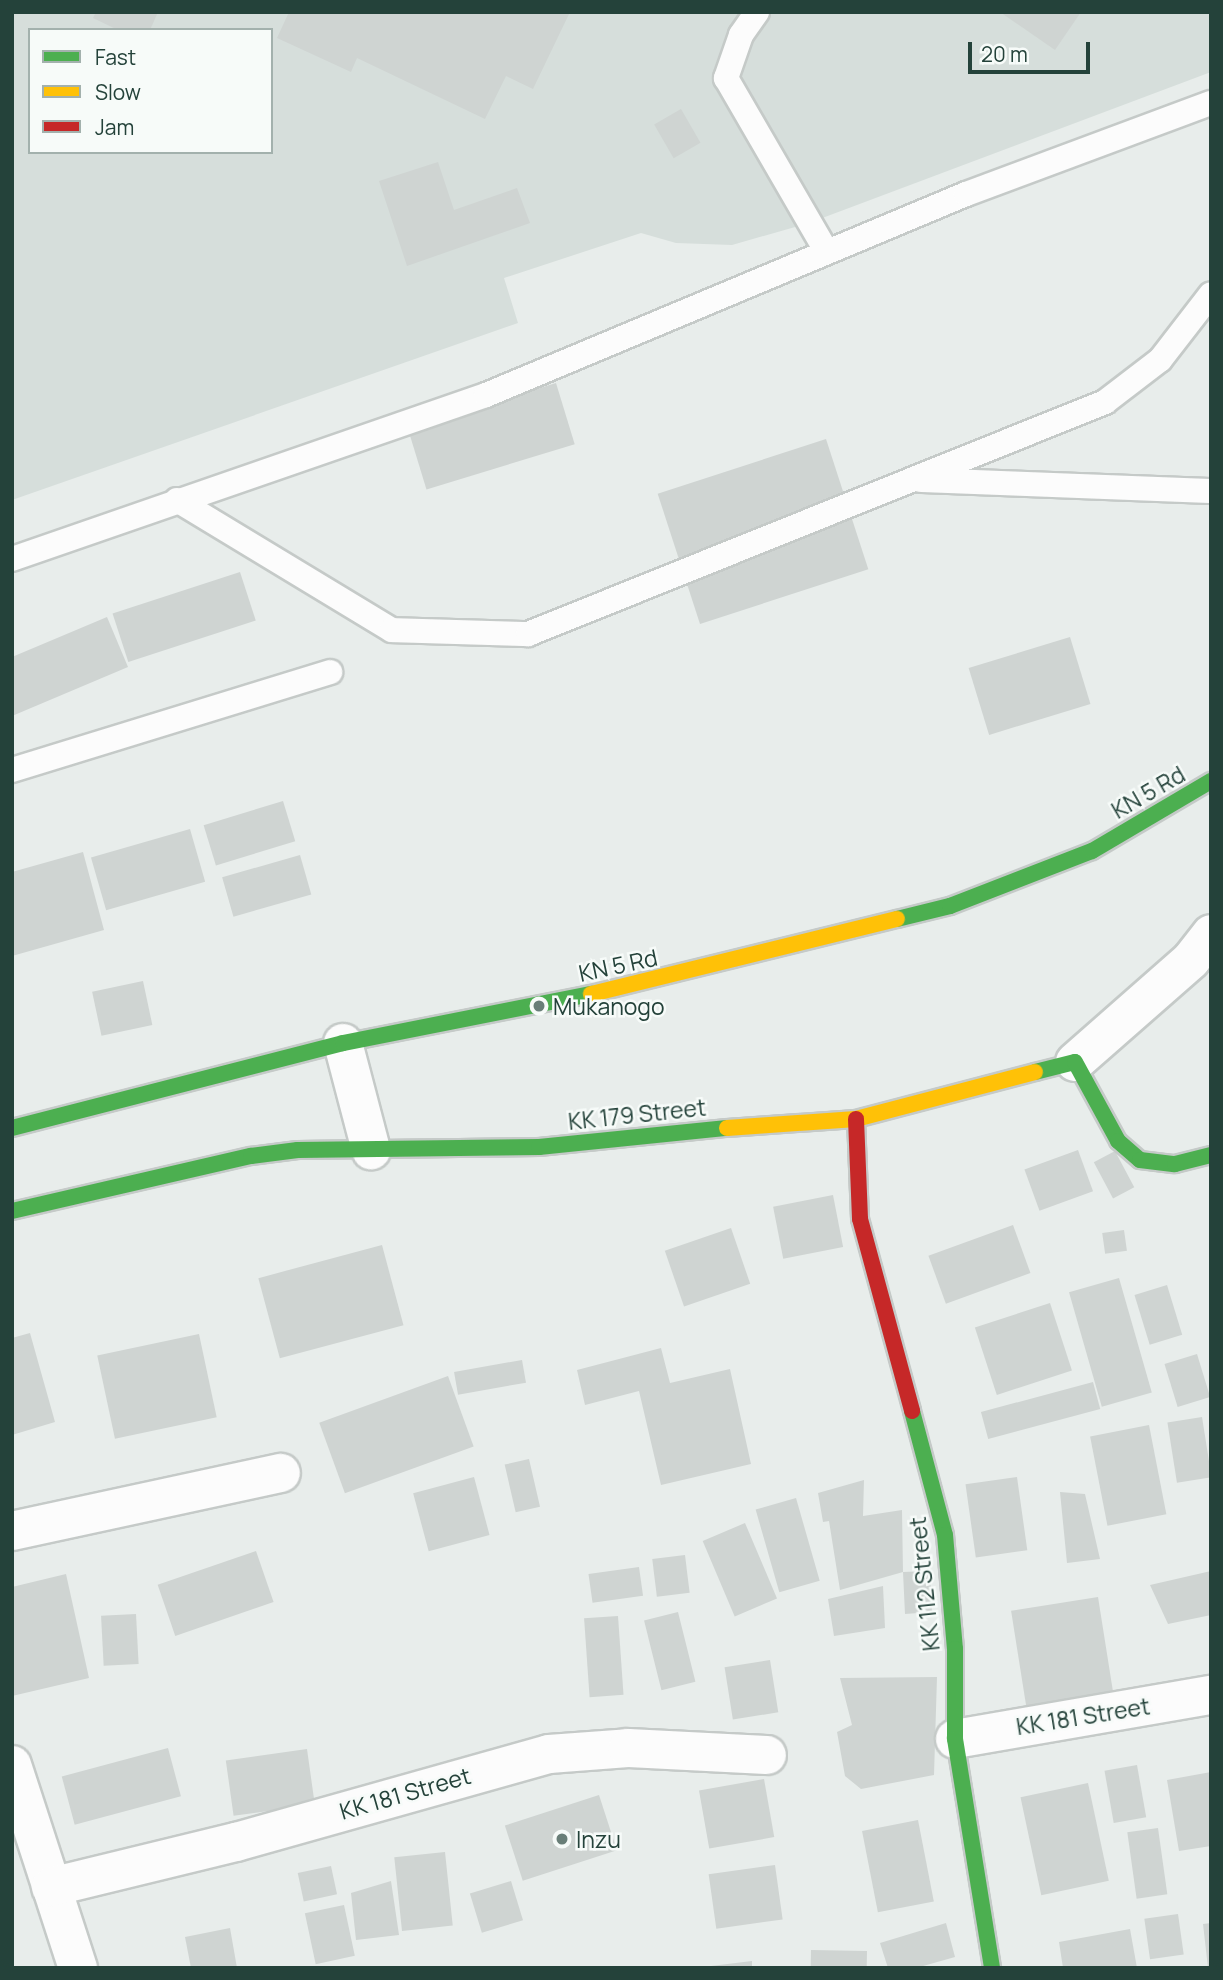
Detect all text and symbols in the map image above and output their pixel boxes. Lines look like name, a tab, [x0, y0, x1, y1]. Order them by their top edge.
legend	[28, 28, 273, 154]
scale bar	[971, 28, 1094, 72]
text: 20 m	[981, 40, 1028, 68]
text: Fast	[95, 43, 136, 71]
text: Slow	[95, 78, 141, 106]
text: Jam	[95, 113, 134, 141]
street label: KN 5 Rd	[1106, 760, 1190, 824]
street label: KN 5 Rd	[576, 943, 660, 987]
place label: Mukanogo	[553, 992, 665, 1020]
marker: Mukanogo	[531, 998, 547, 1014]
street label: KK 179 Street	[567, 1093, 707, 1135]
street label: KK 112 Street	[903, 1515, 945, 1653]
street label: KK 181 Street	[1014, 1692, 1152, 1740]
street label: KK 181 Street	[336, 1761, 474, 1825]
place label: Inzu	[576, 1825, 621, 1853]
marker: Inzu	[554, 1831, 570, 1847]

